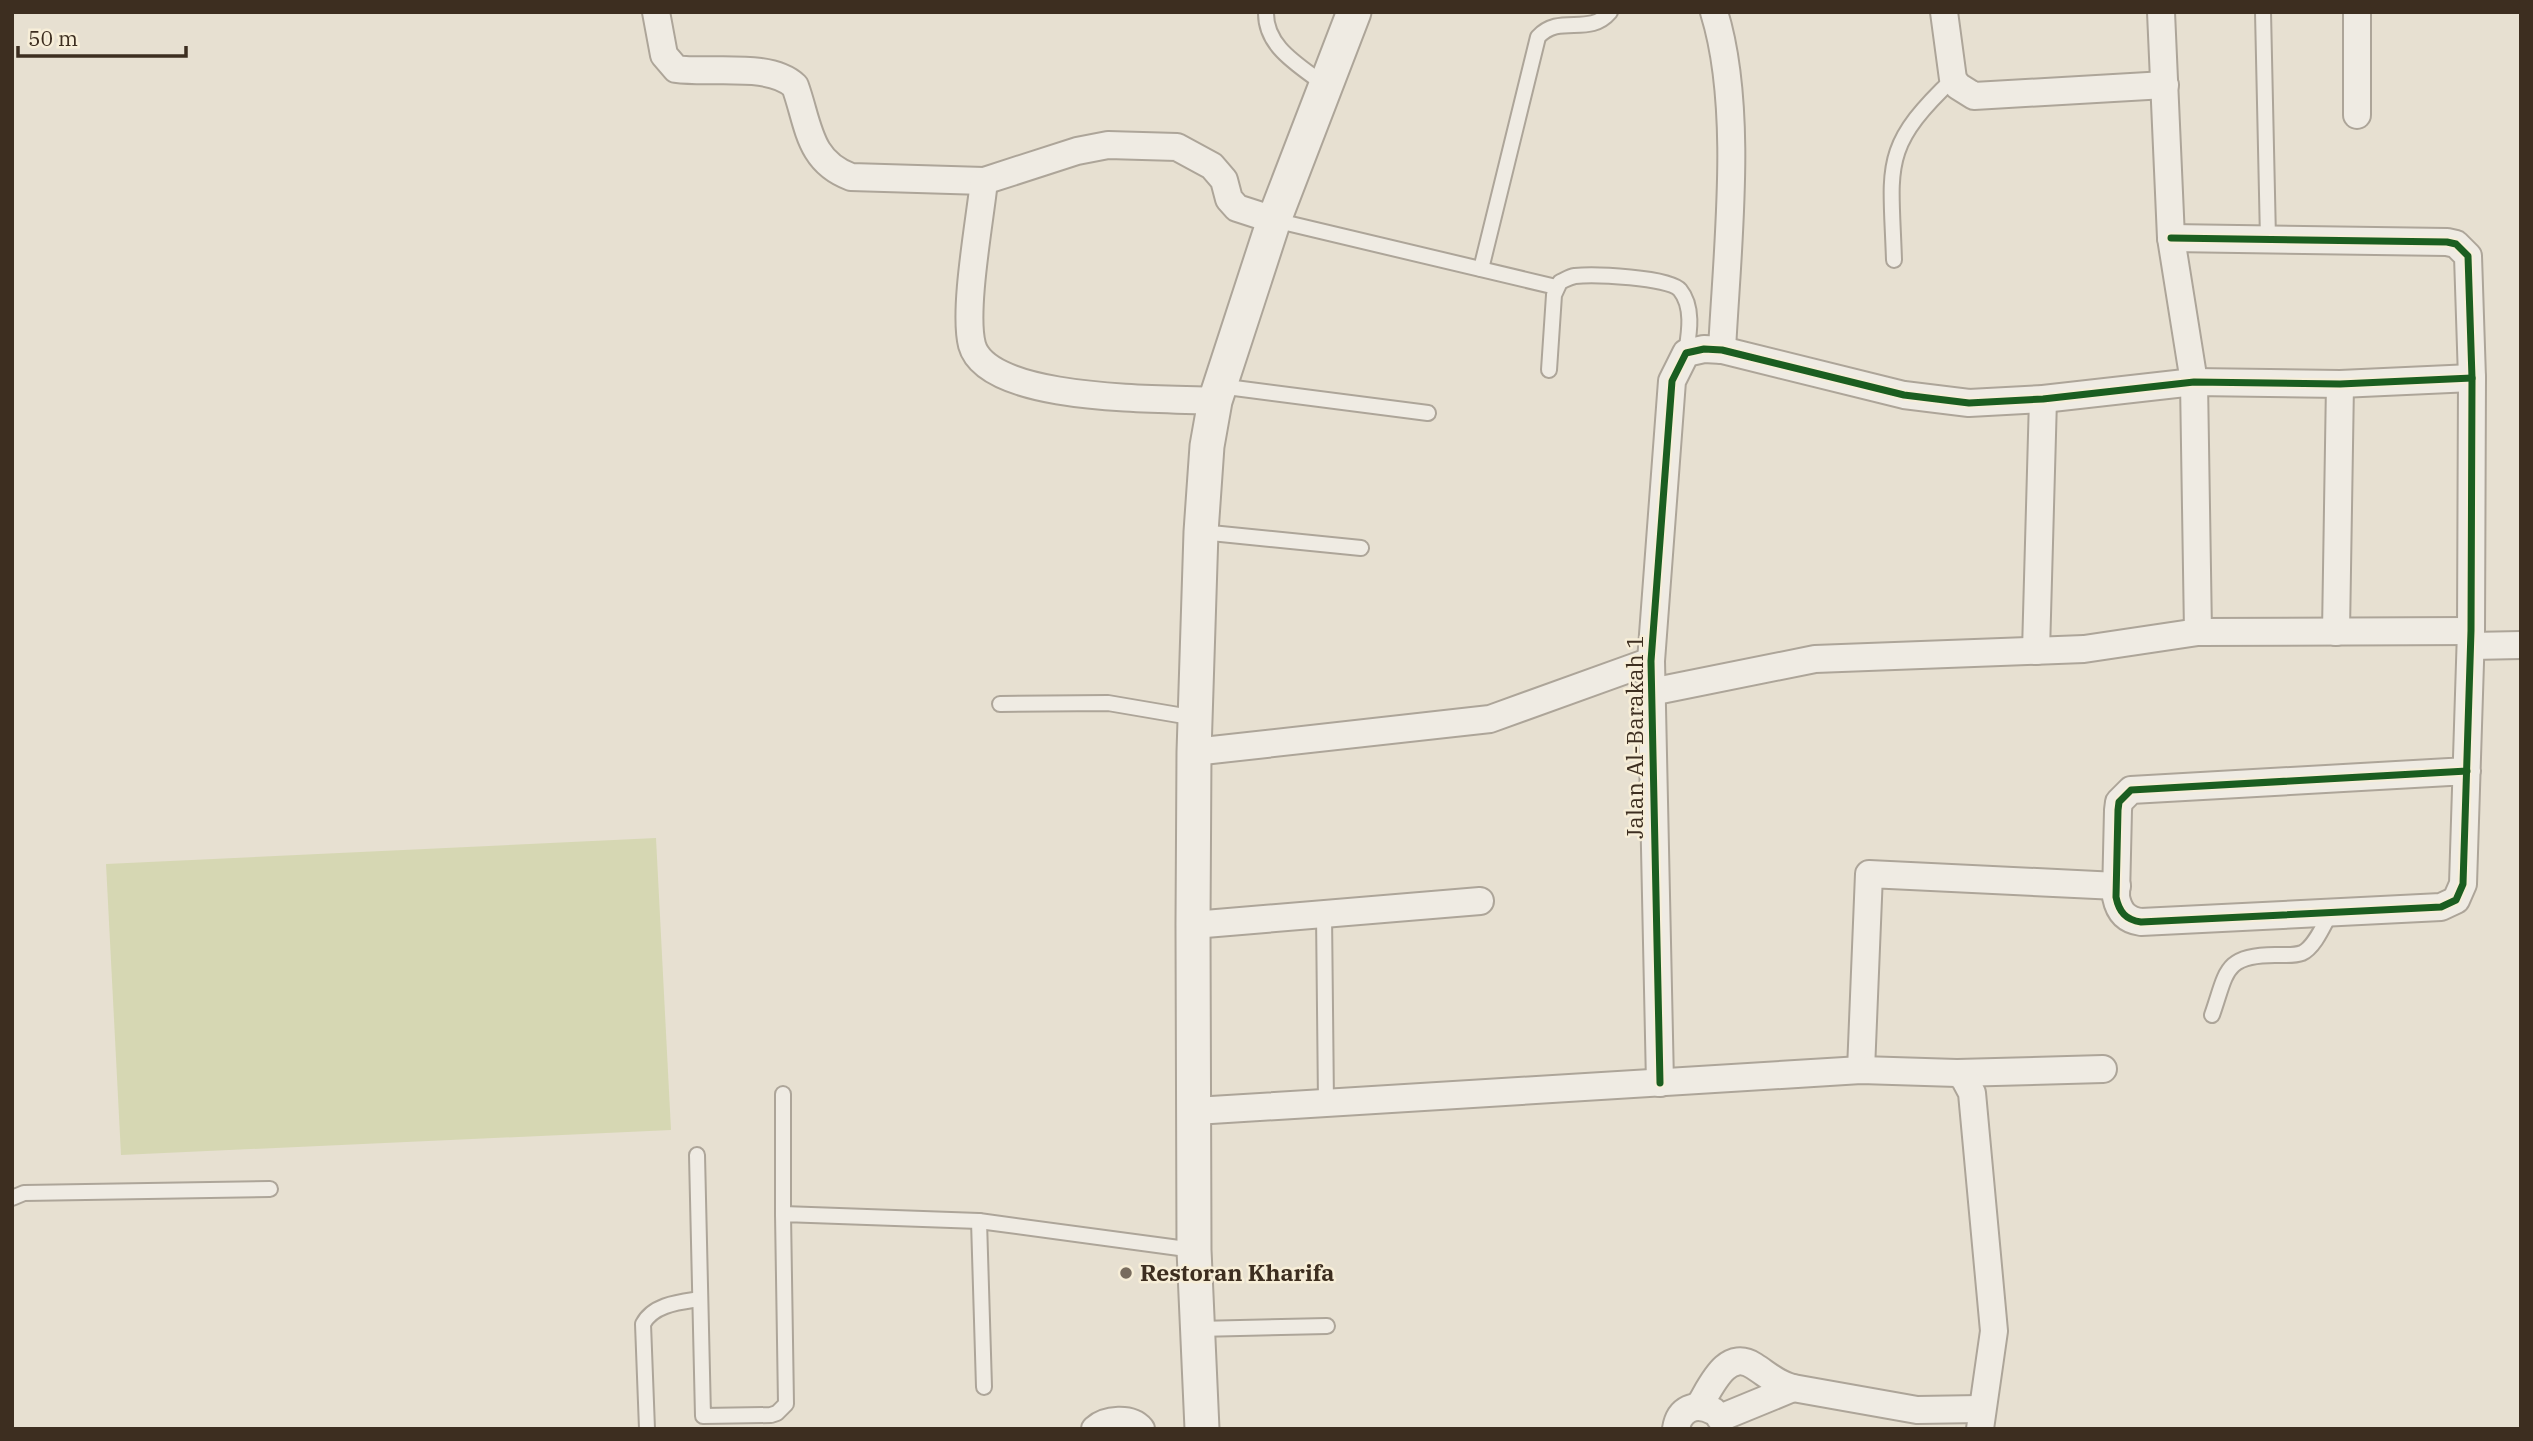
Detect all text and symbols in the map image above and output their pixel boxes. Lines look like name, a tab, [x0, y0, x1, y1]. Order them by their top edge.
scale bar	[18, 14, 186, 58]
text: 50 m	[28, 24, 78, 52]
street label: Jalan Al-Barakah 1	[1619, 635, 1649, 839]
place label: Restoran Kharifa	[1140, 1257, 1334, 1287]
marker: Restoran Kharifa	[1118, 1265, 1134, 1281]

